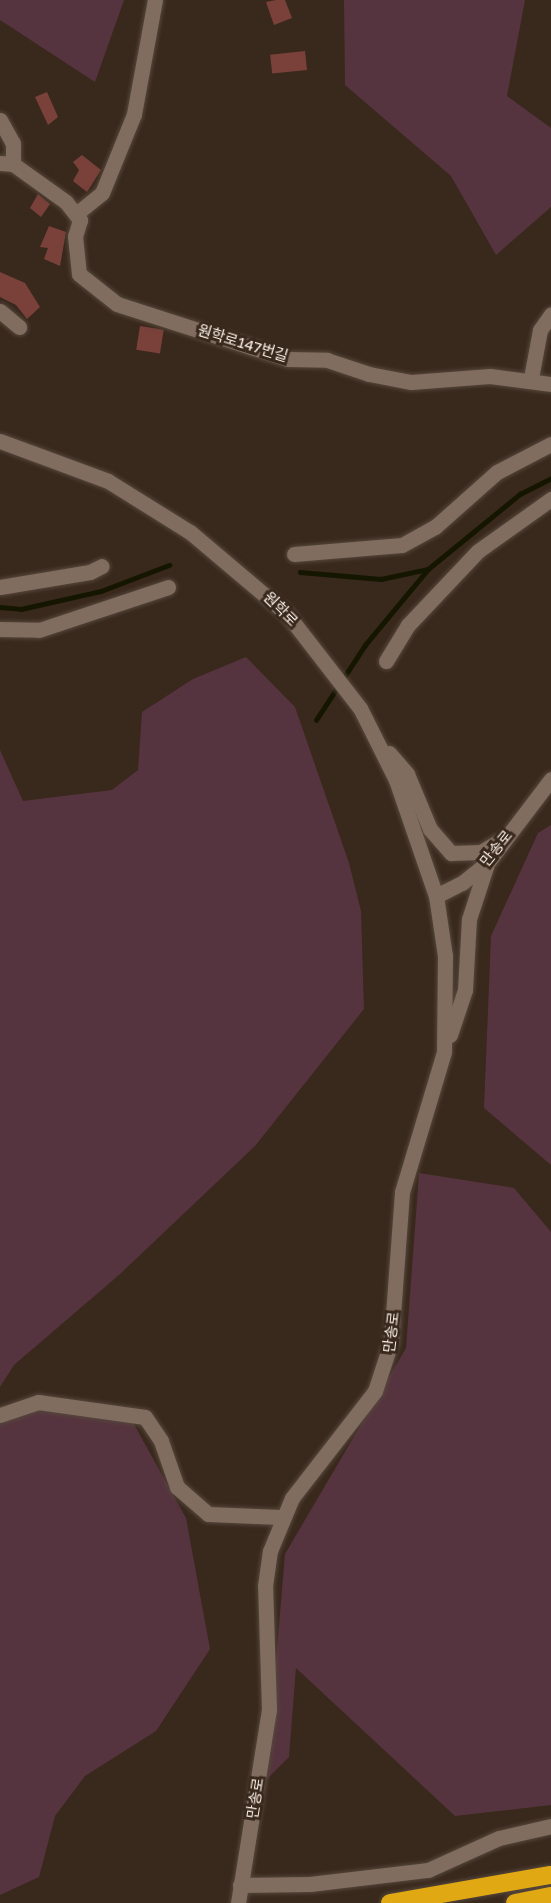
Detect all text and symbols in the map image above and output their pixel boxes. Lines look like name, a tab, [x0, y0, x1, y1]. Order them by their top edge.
street label: 원학로147번길	[196, 321, 290, 365]
street label: 원학로	[260, 588, 302, 630]
street label: 만송로	[476, 826, 516, 870]
street label: 만송로	[380, 1310, 402, 1354]
street label: 만송로	[243, 1776, 267, 1820]

